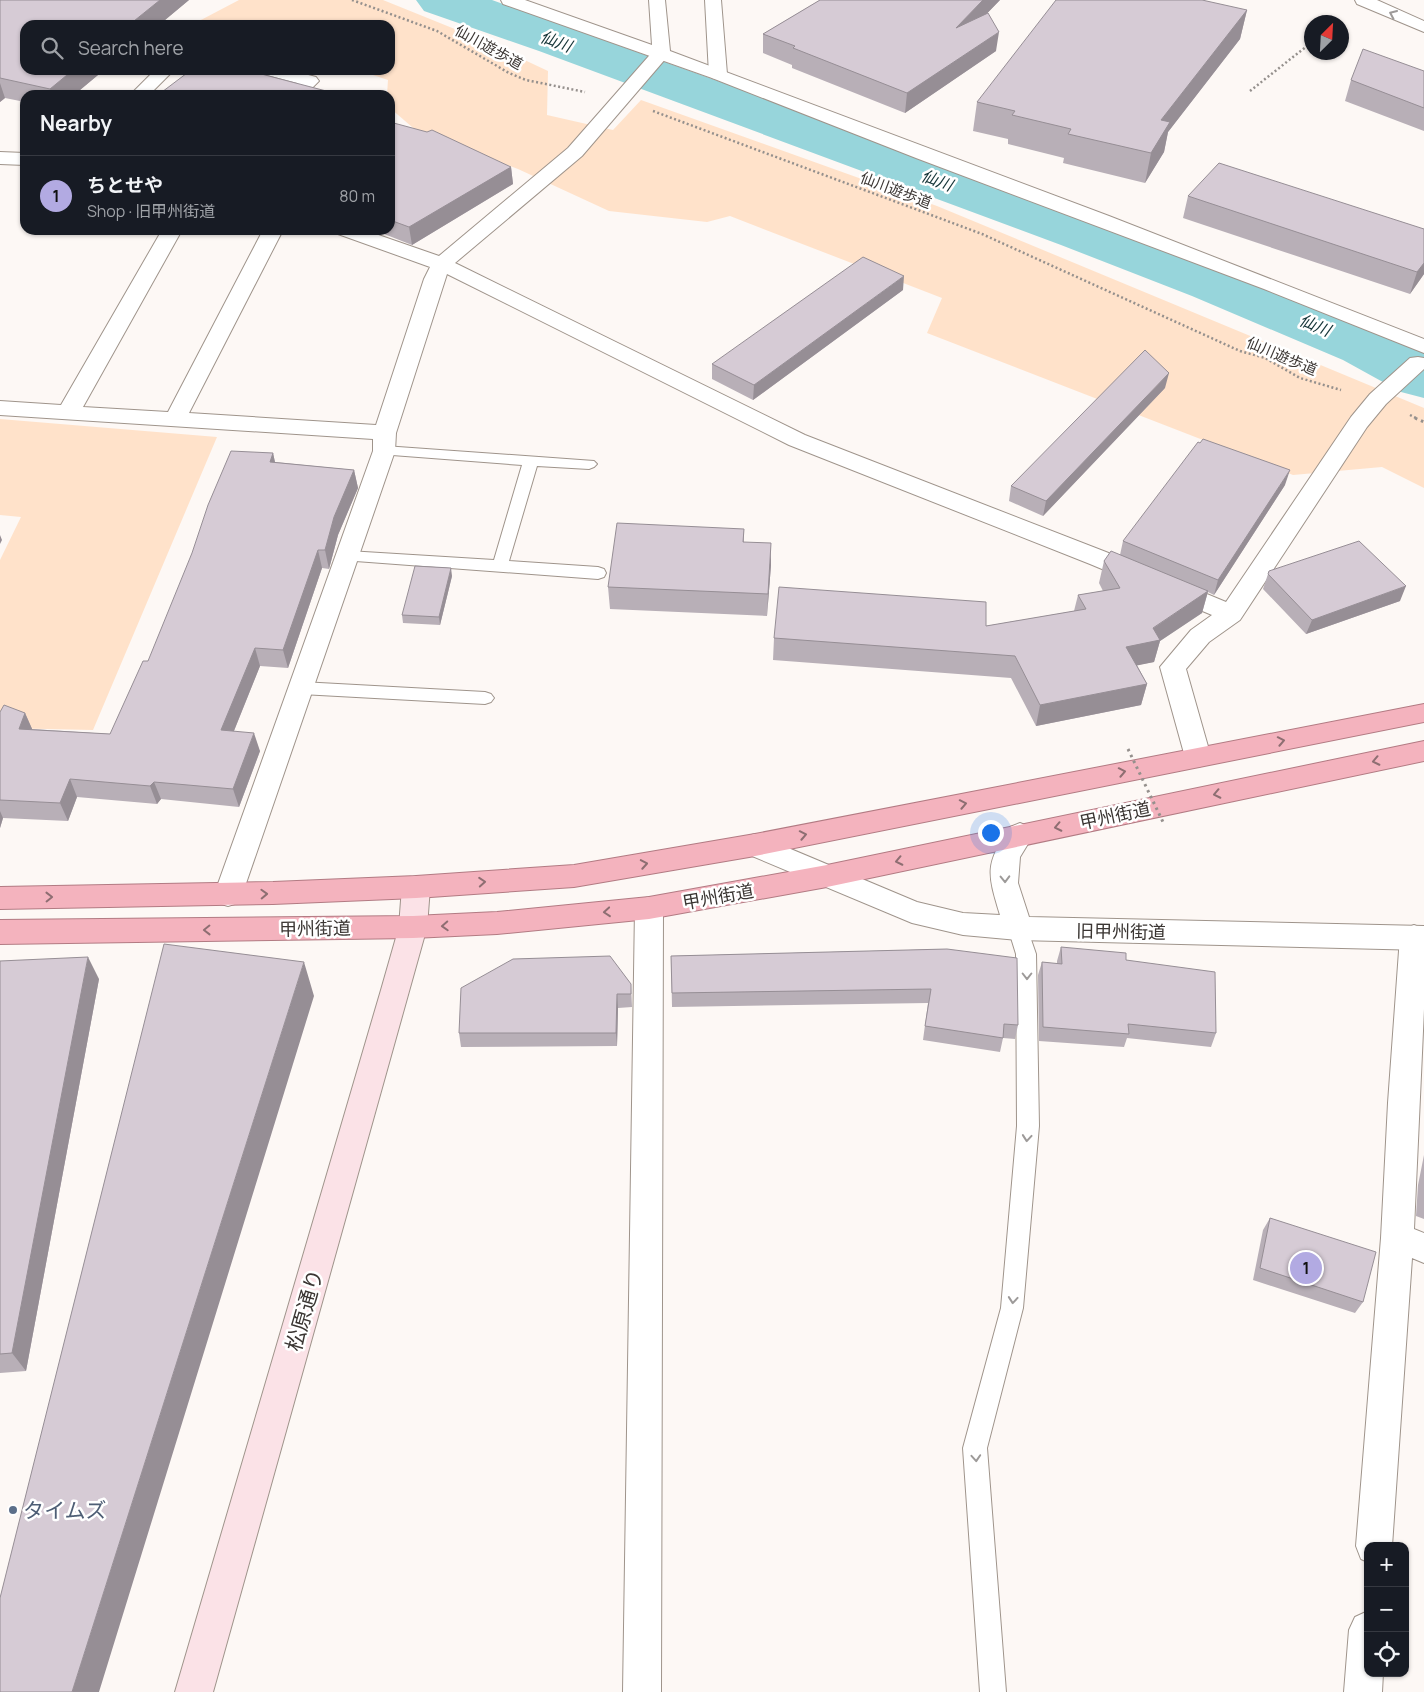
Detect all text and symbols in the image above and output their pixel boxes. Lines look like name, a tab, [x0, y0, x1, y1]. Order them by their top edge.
one-way arrow	[1389, 9, 1398, 20]
north arrow	[1304, 15, 1349, 60]
search box	[20, 20, 395, 75]
street label: 仙川遊歩道	[451, 20, 527, 74]
water label: 仙川	[537, 25, 577, 57]
icon: search	[38, 34, 66, 62]
text: Search here	[78, 35, 184, 61]
text: Nearby	[40, 109, 112, 137]
water label: 仙川	[918, 164, 958, 196]
street label: 仙川遊歩道	[857, 167, 935, 213]
text: ちとせや	[87, 172, 163, 198]
text: 1	[52, 185, 60, 207]
text: 80 m	[339, 185, 375, 207]
text: Shop · 旧甲州街道	[87, 200, 215, 222]
water label: 仙川	[1296, 309, 1336, 342]
street label: 仙川遊歩道	[1243, 332, 1321, 380]
one-way arrow	[1277, 736, 1286, 747]
one-way arrow	[1372, 755, 1381, 766]
one-way arrow	[1118, 768, 1126, 778]
one-way arrow	[1213, 788, 1222, 799]
street label: 甲州街道	[1077, 796, 1153, 834]
one-way arrow	[958, 799, 967, 810]
your location	[978, 820, 1004, 846]
one-way arrow	[1053, 821, 1062, 831]
one-way arrow	[799, 831, 808, 841]
one-way arrow	[895, 856, 904, 866]
one-way arrow	[639, 859, 648, 869]
one-way arrow	[1000, 876, 1010, 883]
one-way arrow	[479, 877, 487, 888]
street label: 甲州街道	[680, 878, 756, 914]
one-way arrow	[260, 888, 268, 899]
one-way arrow	[45, 892, 53, 902]
one-way arrow	[602, 907, 610, 918]
street label: 甲州街道	[279, 915, 351, 941]
street label: 旧甲州街道	[1076, 918, 1166, 944]
one-way arrow	[440, 920, 448, 931]
one-way arrow	[202, 925, 210, 935]
one-way arrow	[1022, 972, 1032, 980]
one-way arrow	[1021, 1134, 1032, 1142]
pin: 1	[1290, 1249, 1322, 1287]
street label: 松原通り	[279, 1266, 329, 1354]
one-way arrow	[1008, 1296, 1019, 1304]
one-way arrow	[970, 1454, 981, 1462]
place label: タイムズ	[23, 1496, 107, 1524]
marker: タイムズ	[7, 1504, 19, 1516]
map controls	[1364, 1542, 1409, 1677]
button: +	[1364, 1542, 1409, 1587]
button: −	[1364, 1587, 1409, 1632]
button: locate	[1364, 1632, 1409, 1677]

